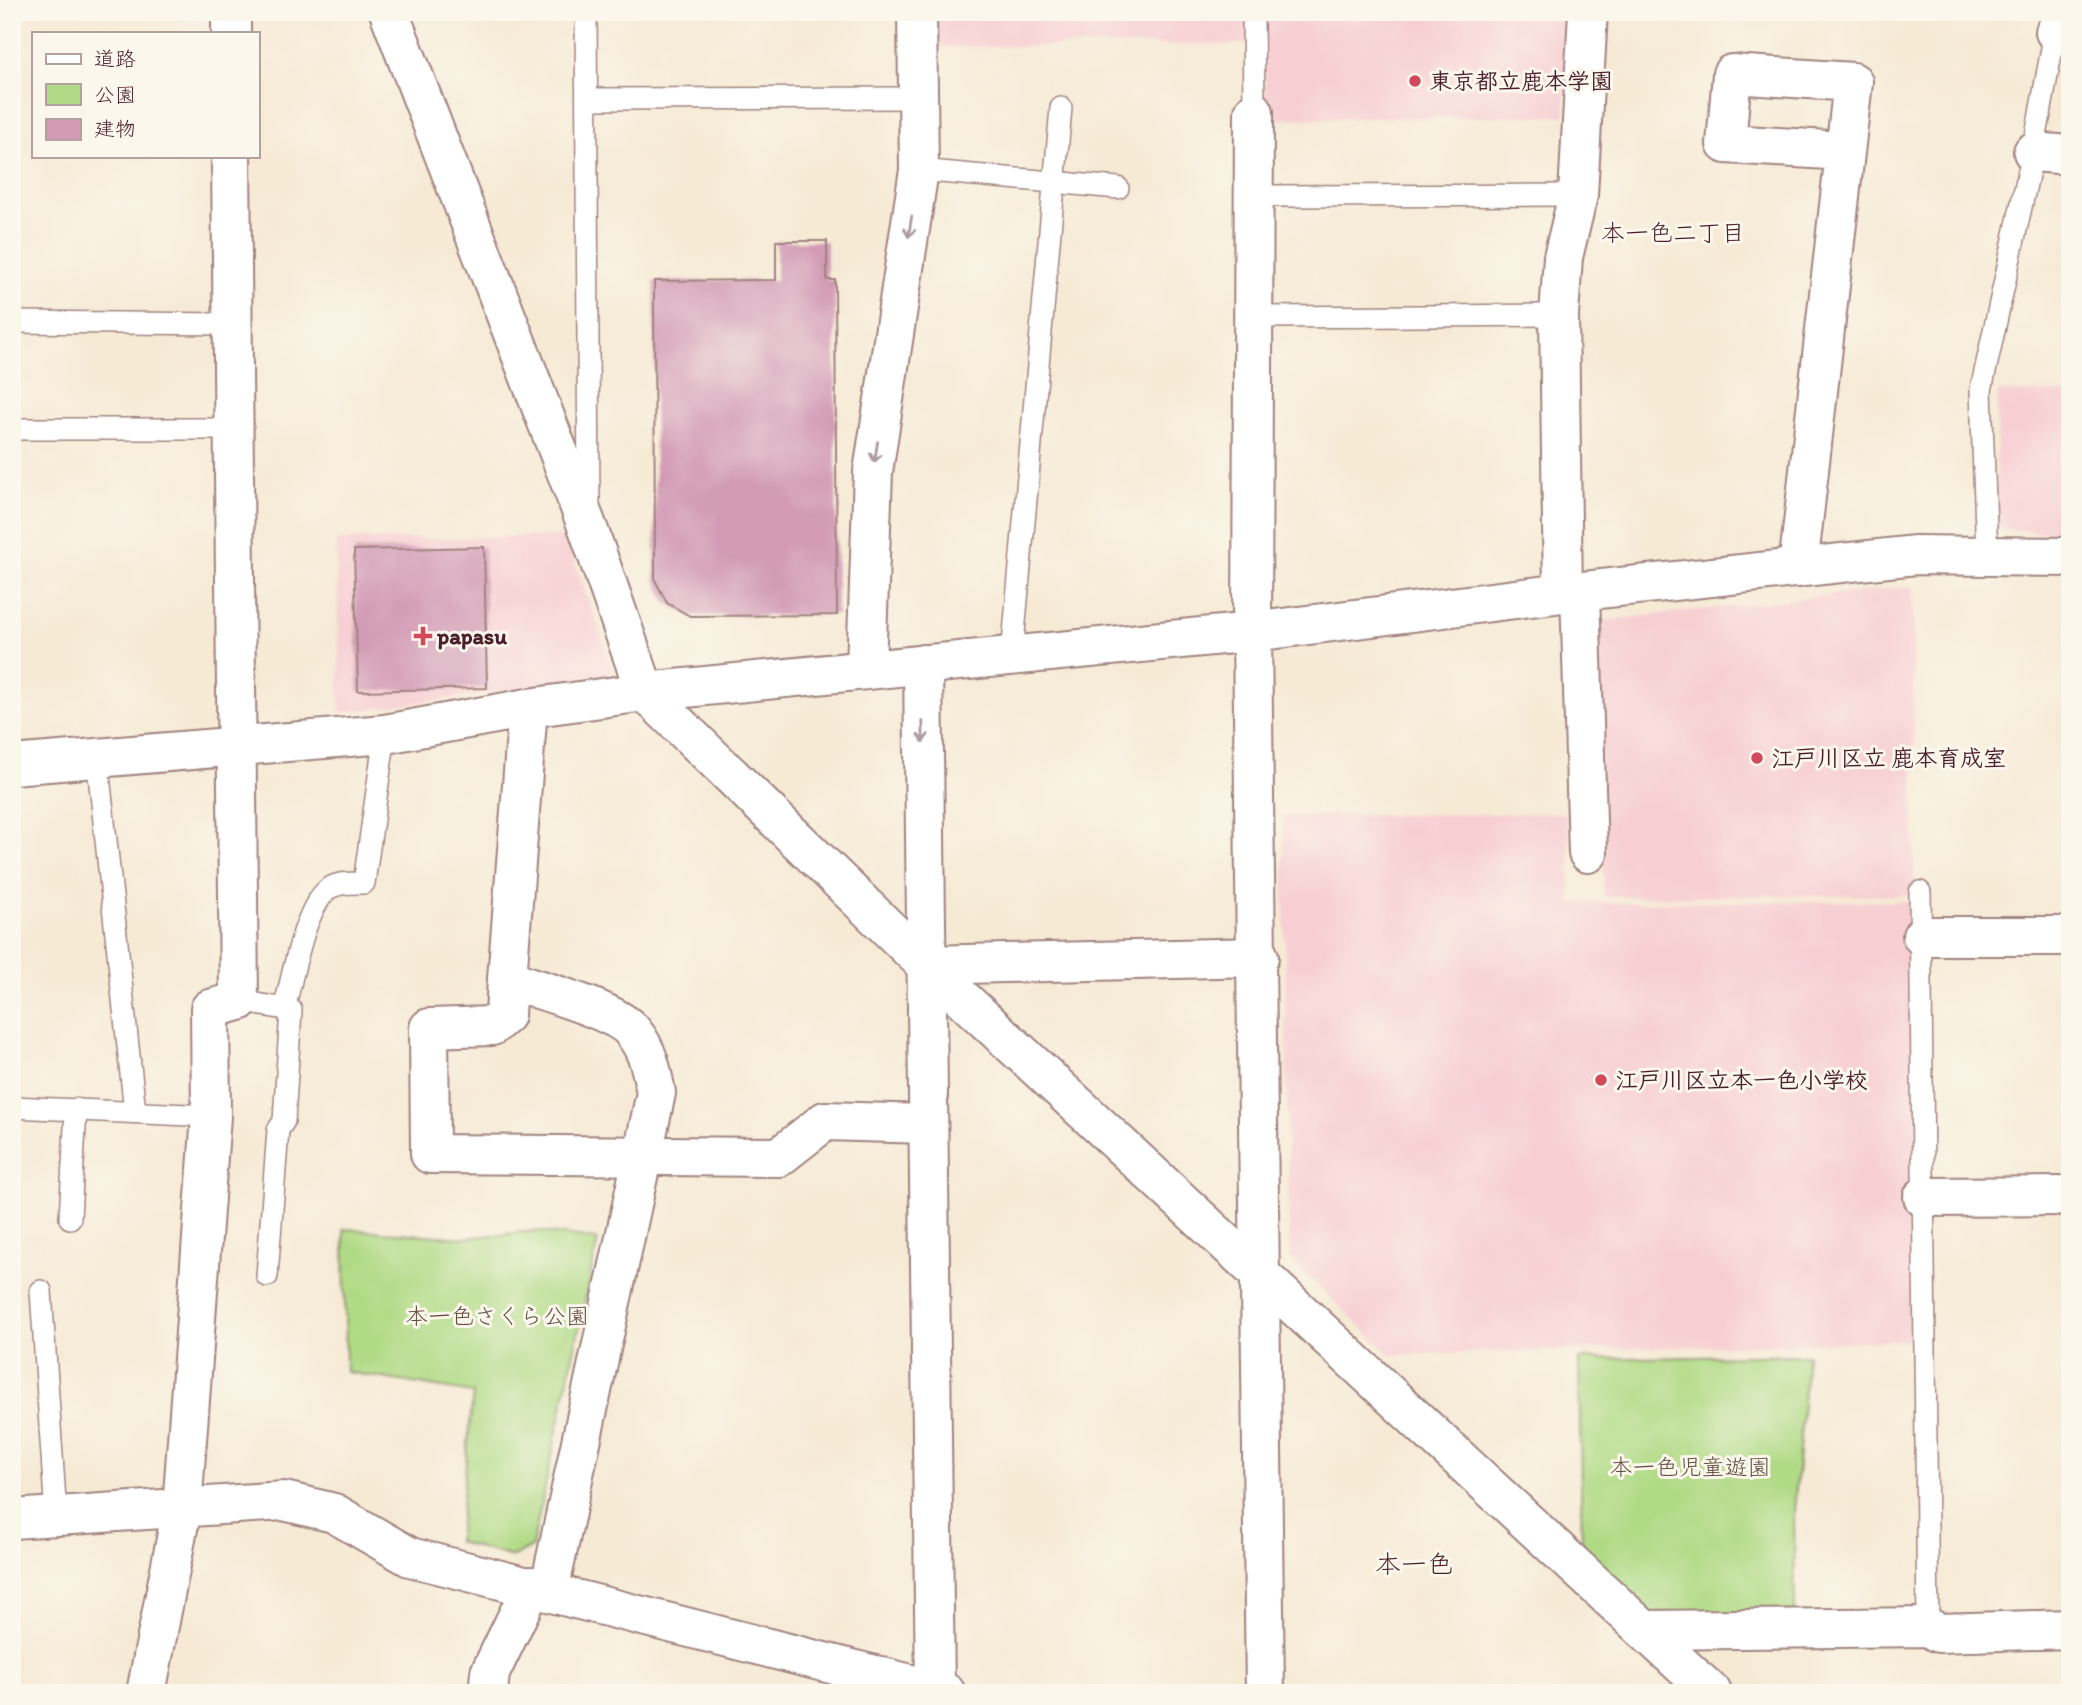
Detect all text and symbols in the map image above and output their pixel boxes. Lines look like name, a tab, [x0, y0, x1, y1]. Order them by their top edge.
legend	[32, 32, 259, 158]
text: 道路	[94, 46, 136, 71]
place label: 東京都立鹿本学園	[1429, 67, 1613, 95]
marker: 東京都立鹿本学園	[1407, 73, 1423, 89]
text: 公園	[94, 82, 136, 107]
text: 建物	[94, 116, 136, 141]
one-way arrow	[903, 215, 916, 238]
district label: 本一色二丁目	[1601, 218, 1745, 247]
one-way arrow	[869, 440, 882, 463]
place label: papasu	[436, 622, 507, 650]
marker: papasu	[415, 628, 431, 644]
one-way arrow	[916, 721, 930, 744]
place label: 江戸川区立 鹿本育成室	[1771, 744, 2006, 772]
marker: 江戸川区立 鹿本育成室	[1749, 750, 1765, 766]
place label: 江戸川区立本一色小学校	[1615, 1066, 1868, 1094]
marker: 江戸川区立本一色小学校	[1593, 1072, 1609, 1088]
park label: 本一色さくら公園	[405, 1302, 589, 1330]
park label: 本一色児童遊園	[1610, 1453, 1771, 1481]
district label: 本一色	[1375, 1548, 1453, 1580]

